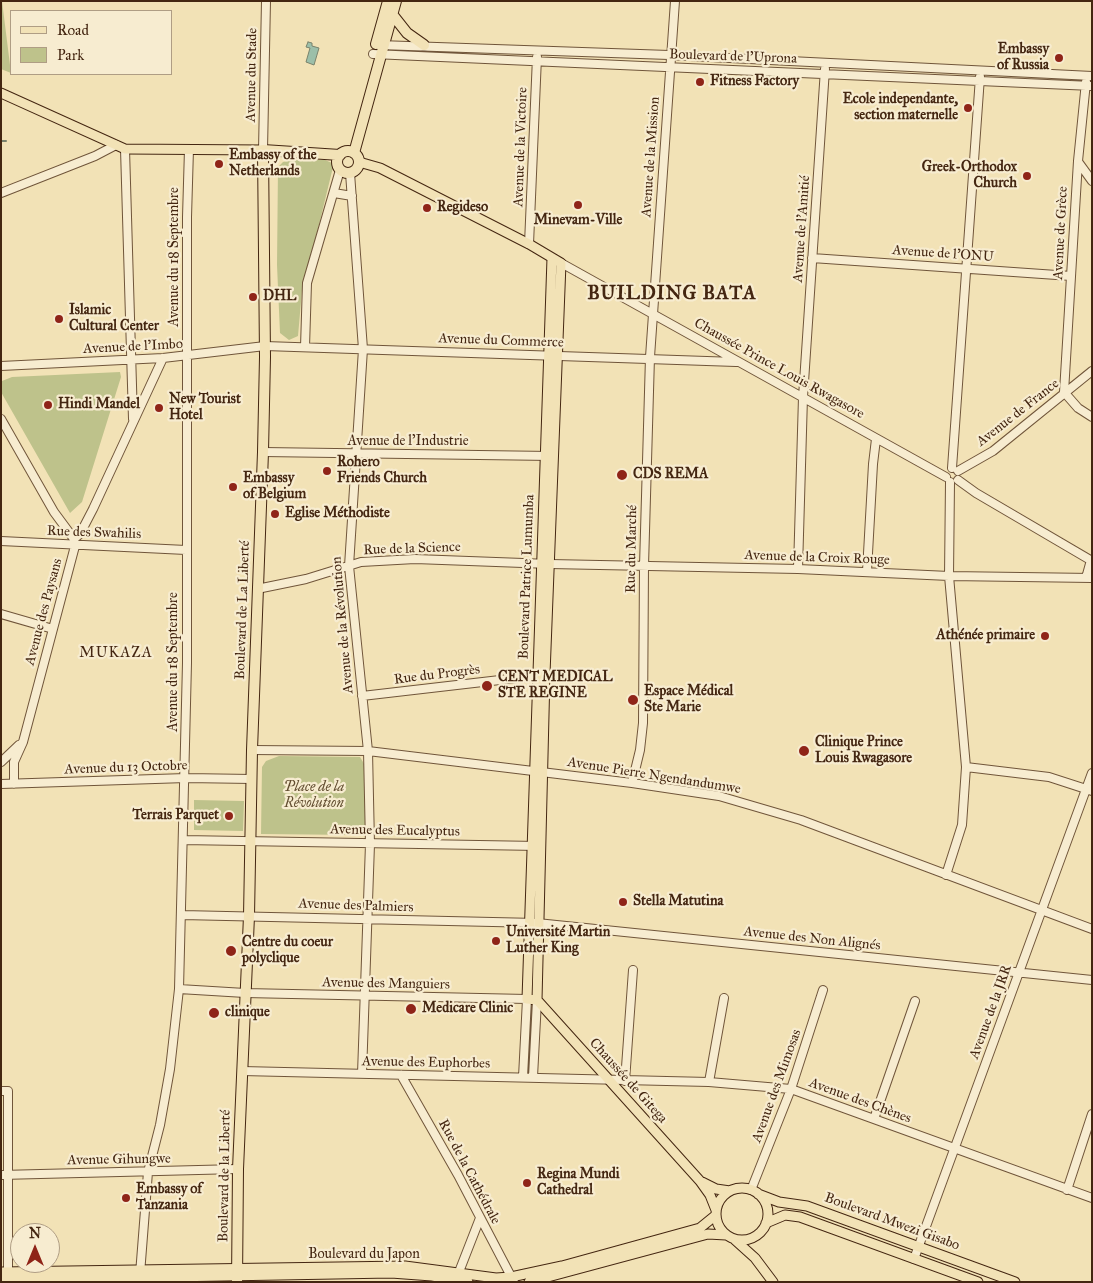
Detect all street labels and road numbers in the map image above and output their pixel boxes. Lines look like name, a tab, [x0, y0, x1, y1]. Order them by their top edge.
street label: Avenue du Stade	[243, 28, 261, 122]
street label: Boulevard de l'Uprona	[669, 46, 797, 68]
street label: Avenue de la Victoire	[511, 87, 531, 207]
street label: Avenue de la Mission	[638, 96, 664, 218]
street label: Avenue de l'Amitié	[790, 175, 814, 283]
street label: Avenue de Grèce	[1050, 186, 1072, 280]
street label: Avenue du 18 Septembre	[167, 187, 183, 327]
street label: Avenue de l'ONU	[892, 242, 994, 266]
street label: Chaussée Prince Louis Rwagasore	[691, 315, 867, 423]
street label: Avenue du Commerce	[438, 330, 564, 352]
street label: Avenue de l'Imbo	[83, 336, 183, 358]
street label: Avenue de France	[973, 376, 1063, 450]
street label: Avenue de l'Industrie	[347, 434, 469, 450]
street label: Boulevard Patrice Lumumba	[516, 494, 538, 660]
street label: Rue du Marché	[623, 505, 641, 593]
street label: Rue des Swahilis	[47, 523, 141, 543]
street label: Rue de la Science	[363, 539, 461, 559]
street label: Boulevard de La Liberté	[232, 540, 254, 680]
street label: Avenue de la Croix Rouge	[744, 547, 890, 569]
street label: Avenue de la Révolution	[329, 556, 357, 694]
street label: Avenue des Paysans	[22, 557, 66, 667]
street label: Avenue du 18 Septembre	[166, 592, 182, 732]
street label: Rue du Progrès	[393, 661, 481, 689]
street label: Avenue Pierre Ngendandumwe	[566, 754, 742, 798]
street label: Avenue du 13 Octobre	[64, 757, 188, 779]
street label: Avenue des Eucalyptus	[330, 821, 460, 841]
street label: Avenue des Palmiers	[298, 896, 414, 916]
street label: Avenue des Non Alignés	[743, 923, 881, 955]
street label: Avenue de la JRR	[966, 963, 1016, 1061]
street label: Avenue des Manguiers	[322, 974, 450, 994]
street label: Avenue des Mimosas	[749, 1027, 805, 1145]
street label: Chaussée de Gitega	[585, 1035, 671, 1127]
street label: Avenue des Euphorbes	[362, 1053, 490, 1073]
street label: Avenue des Chènes	[807, 1075, 913, 1127]
street label: Boulevard de la Liberté	[215, 1110, 235, 1242]
street label: Rue de la Cathédrale	[434, 1117, 504, 1227]
street label: Avenue Gihungwe	[67, 1151, 171, 1169]
street label: Boulevard Mwezi Gisabo	[822, 1190, 962, 1254]
street label: Boulevard du Japon	[308, 1247, 420, 1263]

